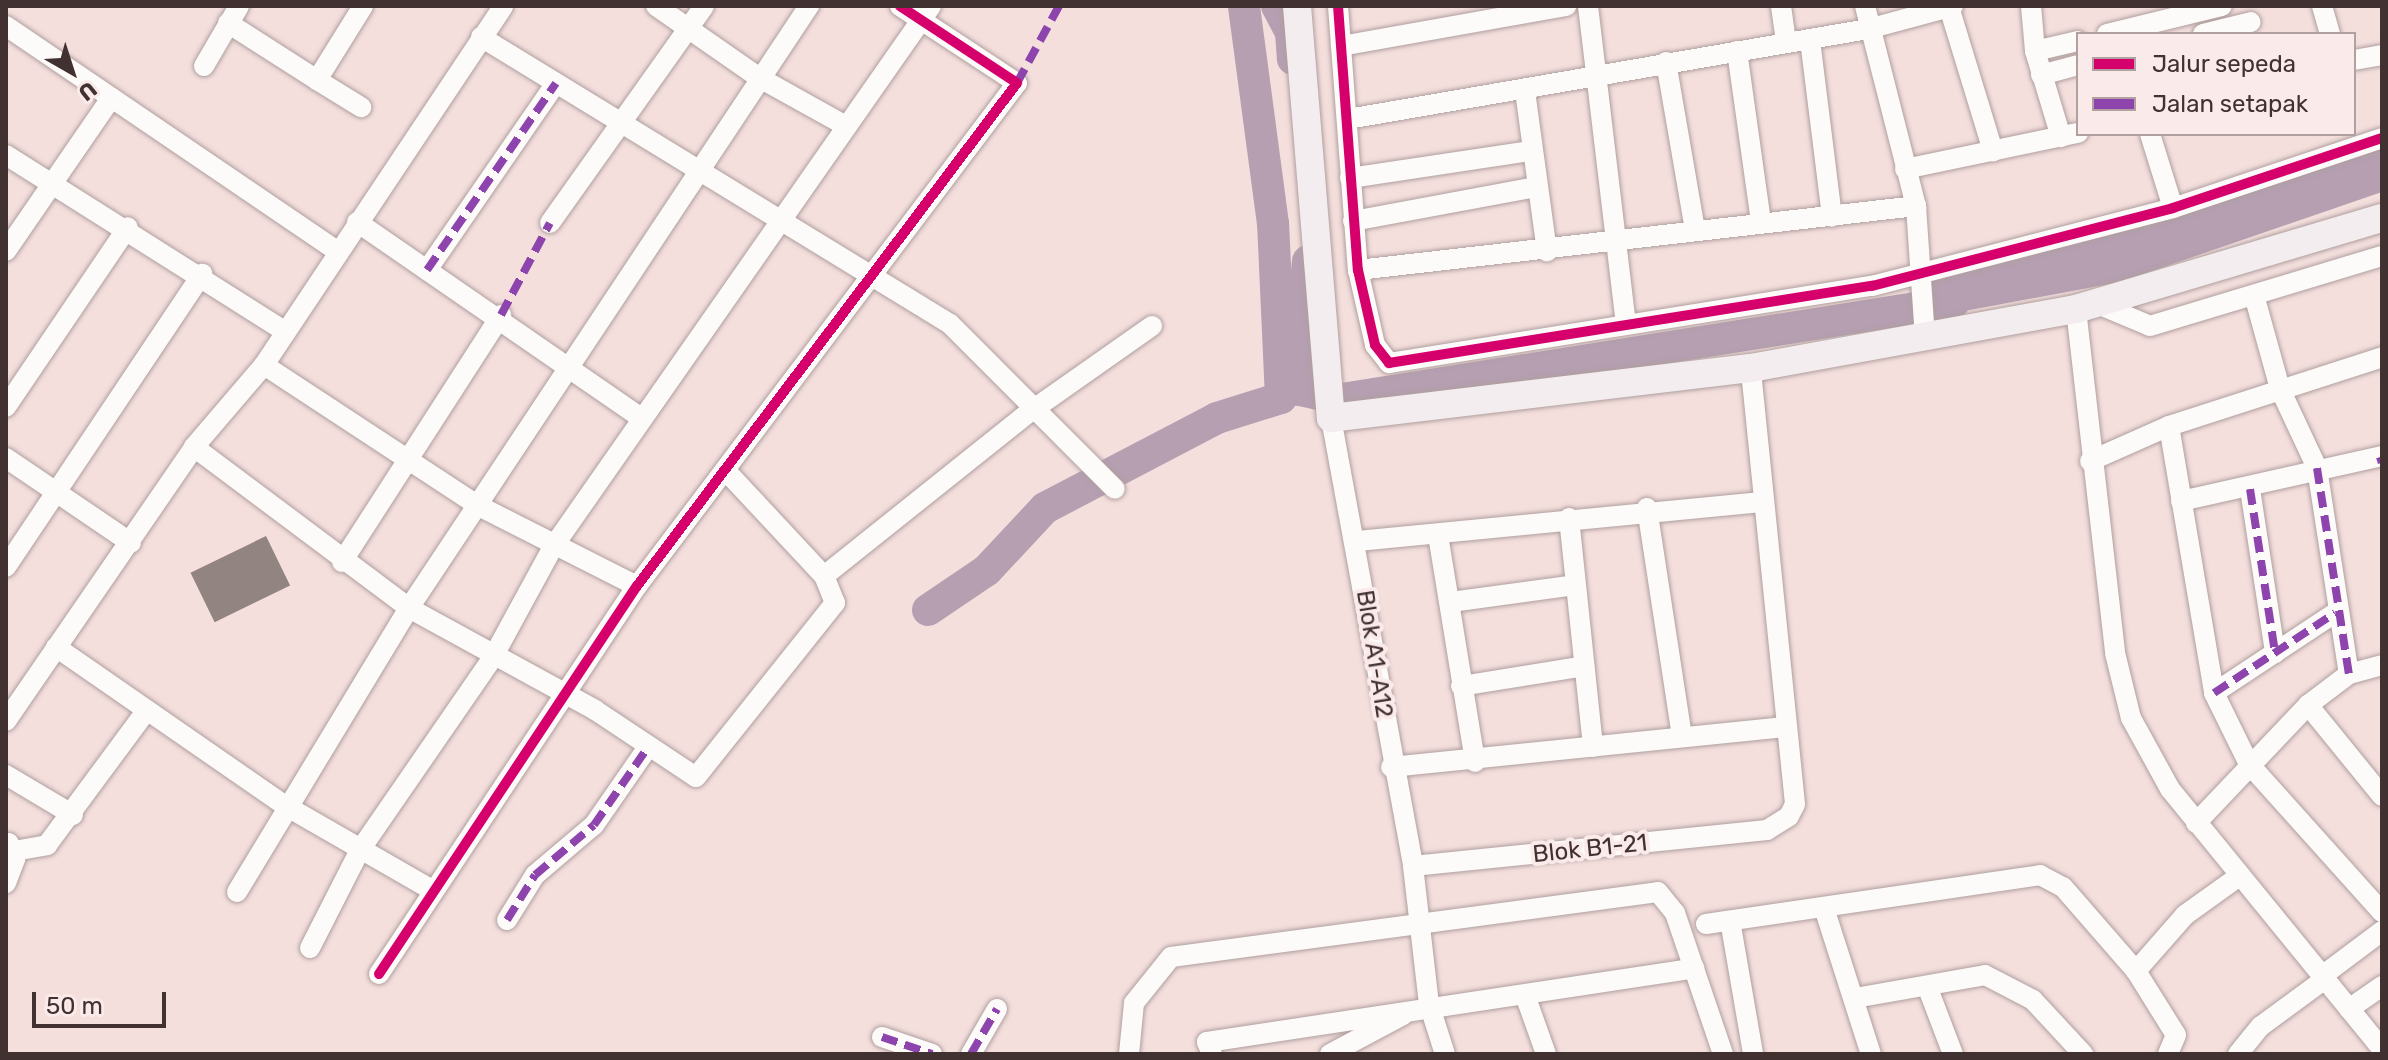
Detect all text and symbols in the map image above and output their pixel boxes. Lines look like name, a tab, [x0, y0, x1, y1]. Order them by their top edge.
north arrow	[32, 32, 112, 112]
legend	[2076, 32, 2356, 136]
text: Jalur sepeda	[2152, 50, 2296, 78]
text: U	[73, 76, 102, 107]
text: Jalan setapak	[2152, 90, 2308, 118]
street label: Blok A1-A12	[1350, 588, 1398, 720]
street label: Blok B1-21	[1531, 829, 1649, 869]
scale bar	[36, 976, 170, 1026]
text: 50 m	[46, 992, 103, 1020]

